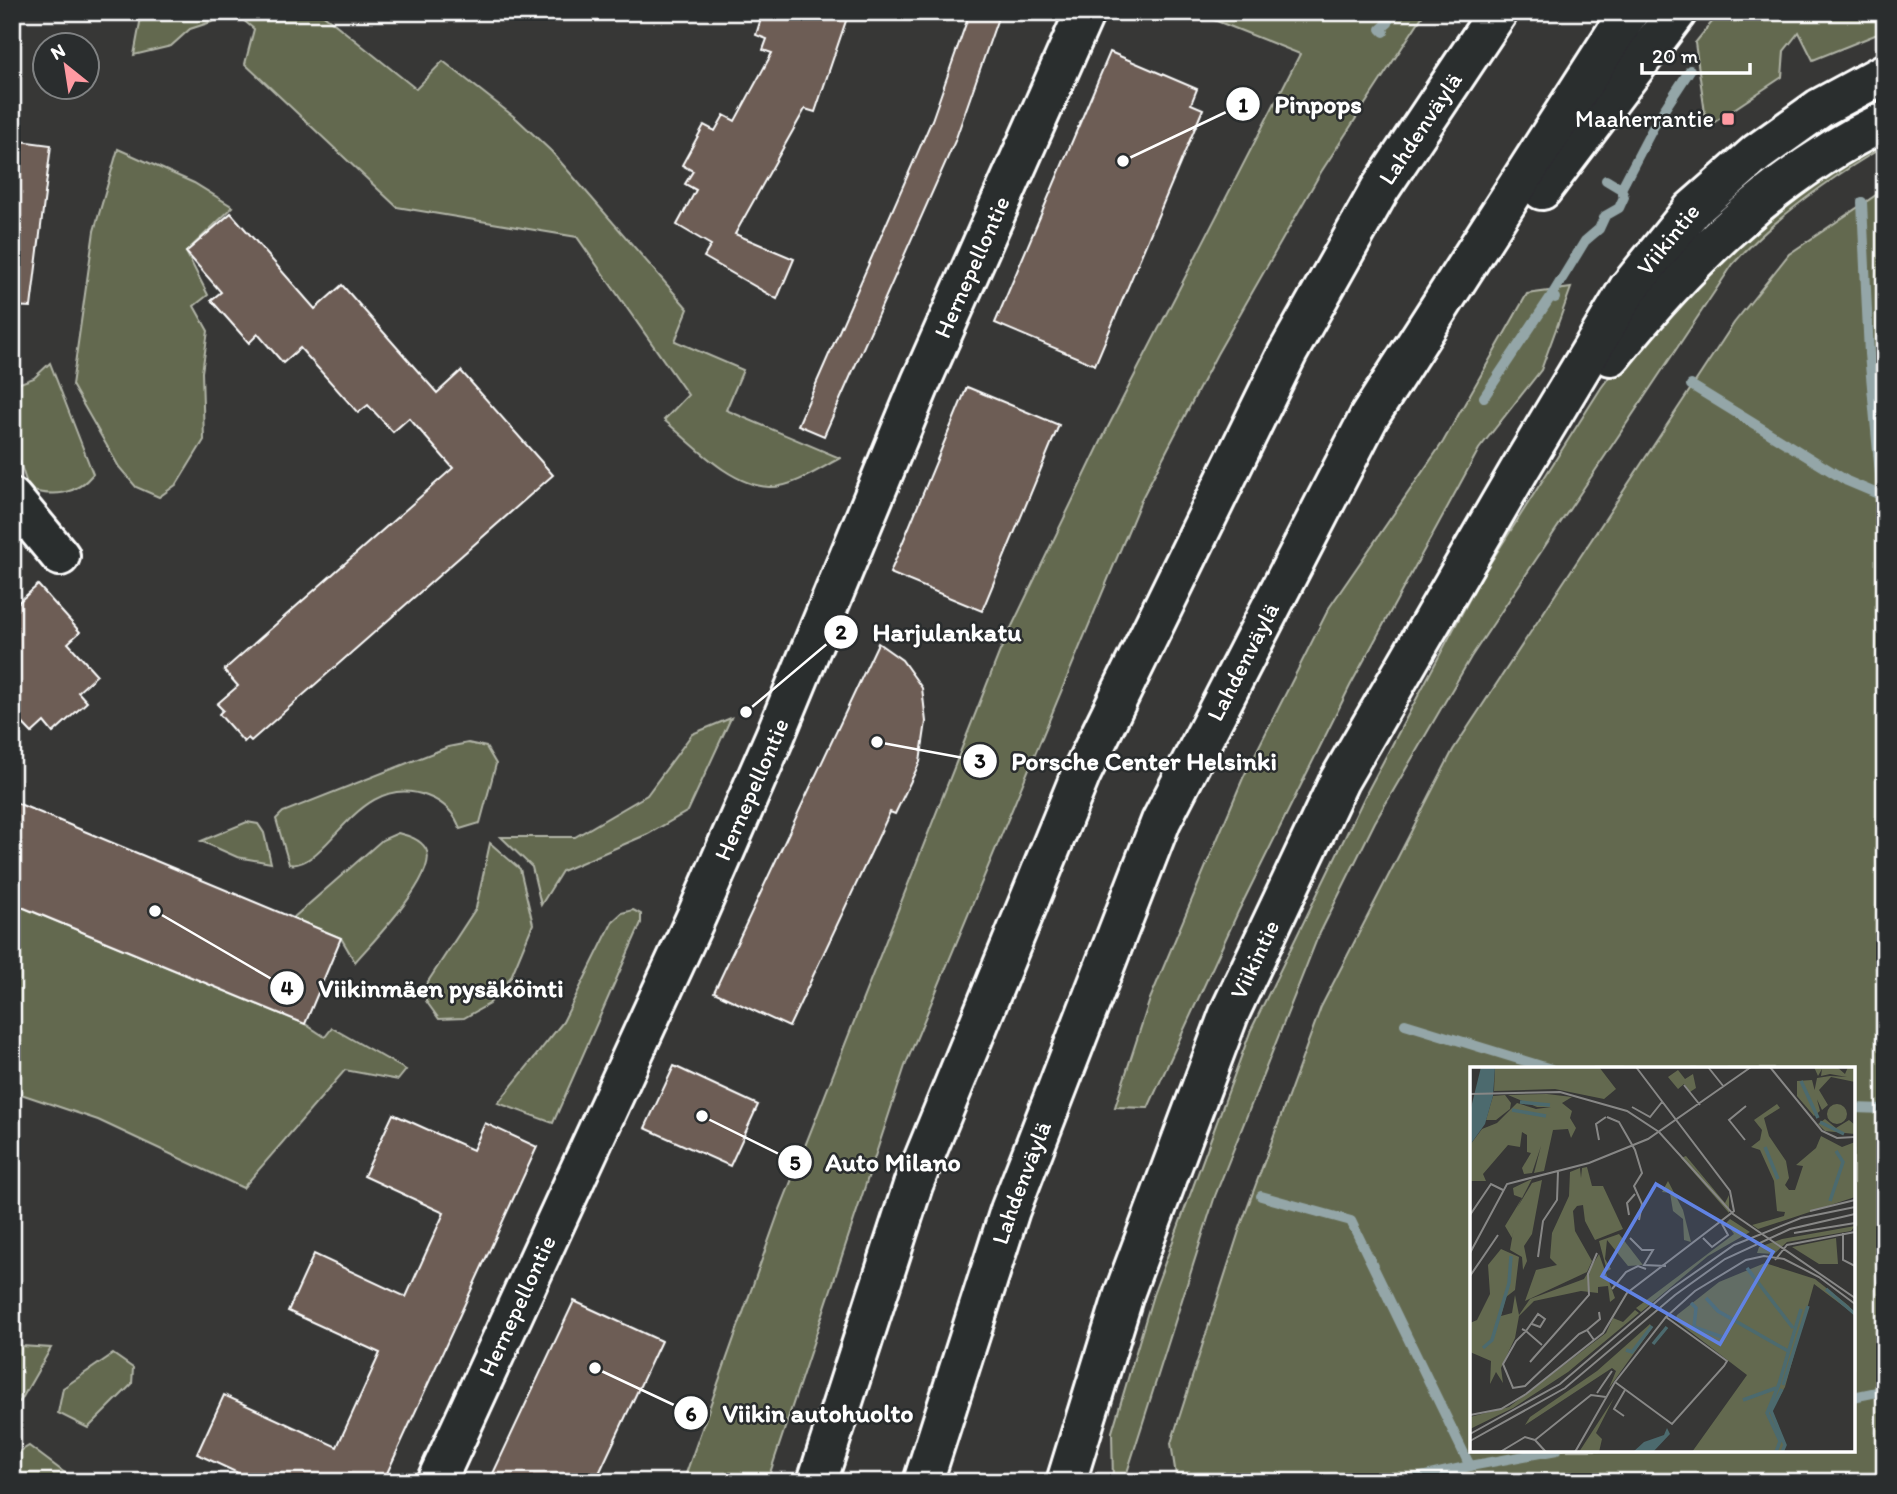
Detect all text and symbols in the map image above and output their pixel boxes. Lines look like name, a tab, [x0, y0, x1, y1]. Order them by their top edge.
north arrow	[32, 32, 102, 102]
scale bar	[1642, 32, 1750, 76]
text: N	[46, 39, 69, 65]
text: 20 m	[1652, 43, 1699, 68]
street label: Lahdenväylä	[1372, 66, 1468, 190]
callout: Pinpops	[1225, 81, 1376, 128]
text: Pinpops	[1274, 88, 1362, 120]
text: 1	[1238, 92, 1248, 117]
place label: Maaherrantie	[1575, 104, 1714, 133]
marker: Maaherrantie	[1720, 111, 1736, 127]
street label: Hernepellontie	[927, 191, 1016, 342]
street label: Viikintie	[1630, 197, 1706, 281]
street label: Lahdenväylä	[1200, 597, 1285, 726]
callout: Harjulankatu	[824, 608, 1036, 655]
text: Harjulankatu	[873, 616, 1022, 648]
text: 2	[835, 619, 847, 644]
street label: Hernepellontie	[707, 714, 795, 865]
callout: Porsche Center Helsinki	[962, 737, 1292, 784]
text: Porsche Center Helsinki	[1011, 745, 1277, 777]
text: 3	[974, 748, 986, 773]
street label: Viikintie	[1223, 915, 1285, 1004]
callout: Viikinmäen pysäköinti	[270, 965, 578, 1012]
text: Viikinmäen pysäköinti	[318, 972, 564, 1004]
text: 4	[281, 975, 294, 1000]
inset map	[1470, 1067, 1855, 1452]
street label: Lahdenväylä	[985, 1116, 1057, 1248]
callout: Auto Milano	[777, 1139, 974, 1186]
text: Auto Milano	[824, 1146, 961, 1178]
text: 5	[789, 1150, 801, 1175]
street label: Hernepellontie	[472, 1230, 562, 1381]
callout: Viikin autohuolto	[674, 1390, 927, 1437]
text: Viikin autohuolto	[722, 1397, 914, 1429]
text: 6	[685, 1401, 697, 1426]

